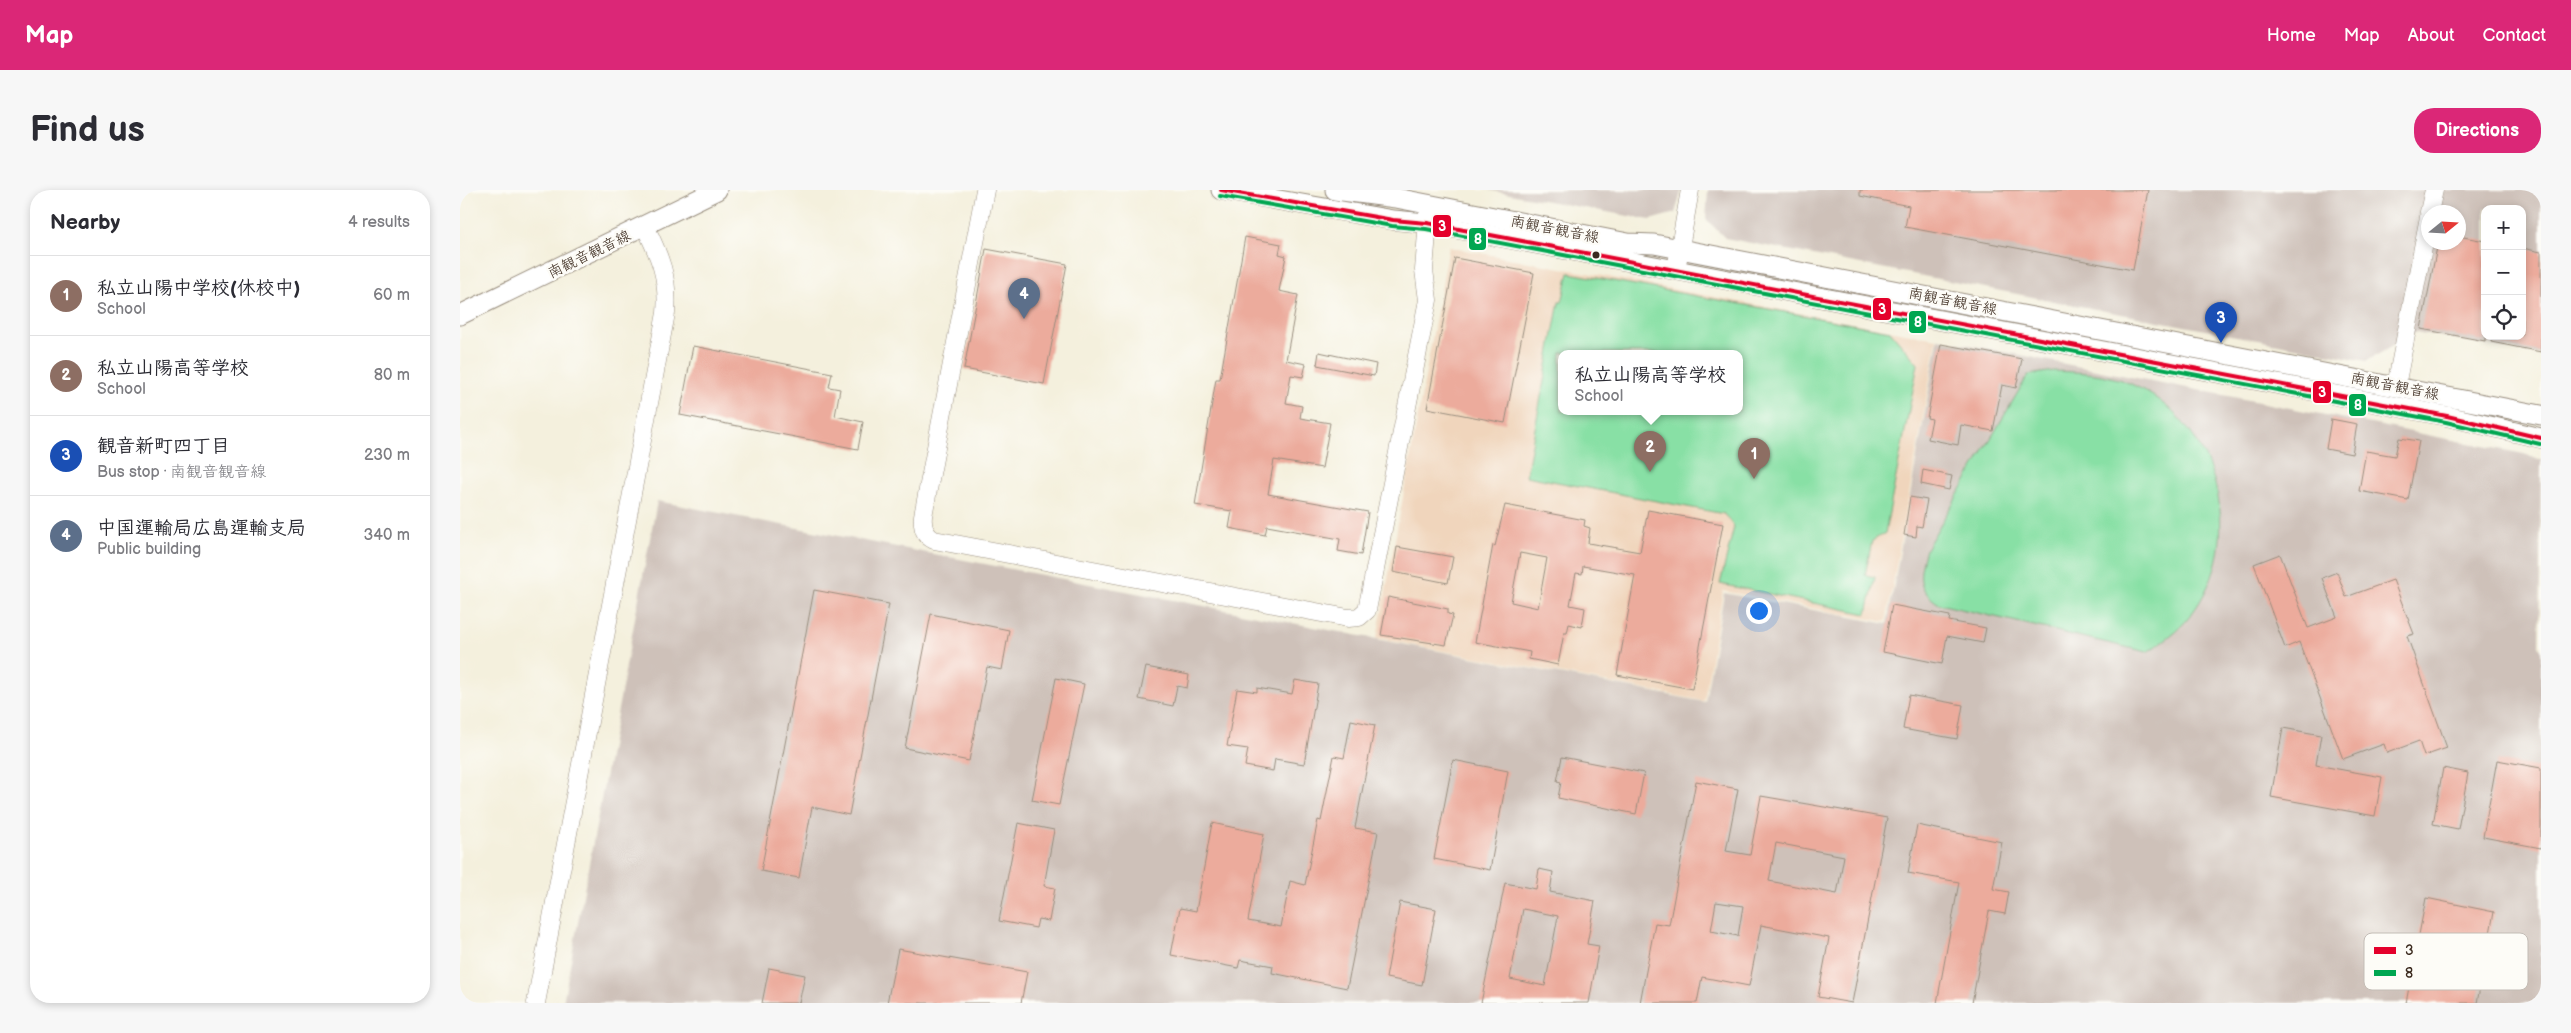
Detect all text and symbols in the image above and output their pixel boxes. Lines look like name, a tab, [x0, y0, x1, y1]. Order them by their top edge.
text: Map	[25, 21, 73, 50]
text: Home	[2267, 25, 2316, 46]
text: Map	[2344, 25, 2380, 46]
text: About	[2408, 25, 2455, 46]
text: Contact	[2483, 25, 2546, 46]
button: Directions	[2414, 108, 2541, 153]
text: Find us	[30, 109, 145, 152]
north arrow	[2421, 205, 2466, 250]
map controls	[2481, 205, 2526, 340]
button: +	[2481, 205, 2526, 250]
text: Nearby	[50, 210, 120, 235]
street label: 南観音観音線	[1509, 212, 1601, 247]
text: 4 results	[348, 213, 410, 232]
line badge: 3	[1432, 214, 1452, 238]
text: 3	[1438, 218, 1446, 235]
street label: 南観音観音線	[545, 226, 634, 283]
line badge: 8	[1468, 227, 1487, 251]
text: 8	[1474, 231, 1482, 248]
unlabelled marker	[1591, 250, 1601, 260]
button: −	[2481, 250, 2526, 295]
text: 私立山陽中学校(休校中)	[97, 277, 300, 300]
pin: 4	[1008, 278, 1040, 319]
street label: 南観音観音線	[1907, 284, 1999, 319]
text: 1	[63, 286, 69, 305]
text: 60 m	[373, 286, 410, 305]
button: locate	[2481, 295, 2526, 340]
line badge: 3	[1872, 297, 1892, 321]
text: School	[97, 300, 146, 319]
text: 3	[1878, 301, 1886, 318]
pin: 3	[2205, 302, 2237, 343]
line badge: 8	[1908, 310, 1927, 334]
text: 8	[1914, 314, 1922, 331]
popup	[1558, 350, 1743, 415]
text: 私立山陽高等学校	[97, 357, 249, 380]
text: 私立山陽高等学校	[1574, 364, 1727, 387]
text: 2	[61, 366, 71, 385]
text: 80 m	[374, 366, 410, 385]
street label: 南観音観音線	[2349, 369, 2441, 404]
text: School	[97, 380, 146, 399]
line badge: 3	[2312, 380, 2332, 404]
text: 3	[2318, 384, 2326, 401]
text: School	[1574, 387, 1623, 406]
line badge: 8	[2348, 393, 2367, 417]
text: 8	[2354, 397, 2362, 414]
pin: 2	[1634, 431, 1666, 472]
text: 観音新町四丁目	[97, 435, 230, 458]
pin: 1	[1738, 438, 1770, 479]
text: 3	[61, 446, 71, 465]
text: 230 m	[364, 446, 410, 465]
text: Bus stop · 南観音観音線	[97, 463, 266, 482]
text: 中国運輸局広島運輸支局	[97, 517, 306, 540]
text: 4	[61, 526, 71, 545]
text: 340 m	[363, 526, 410, 545]
text: Public building	[97, 540, 201, 559]
your location	[1746, 598, 1772, 624]
legend	[2364, 933, 2528, 990]
text: 3	[2405, 942, 2414, 959]
text: 8	[2405, 965, 2413, 982]

